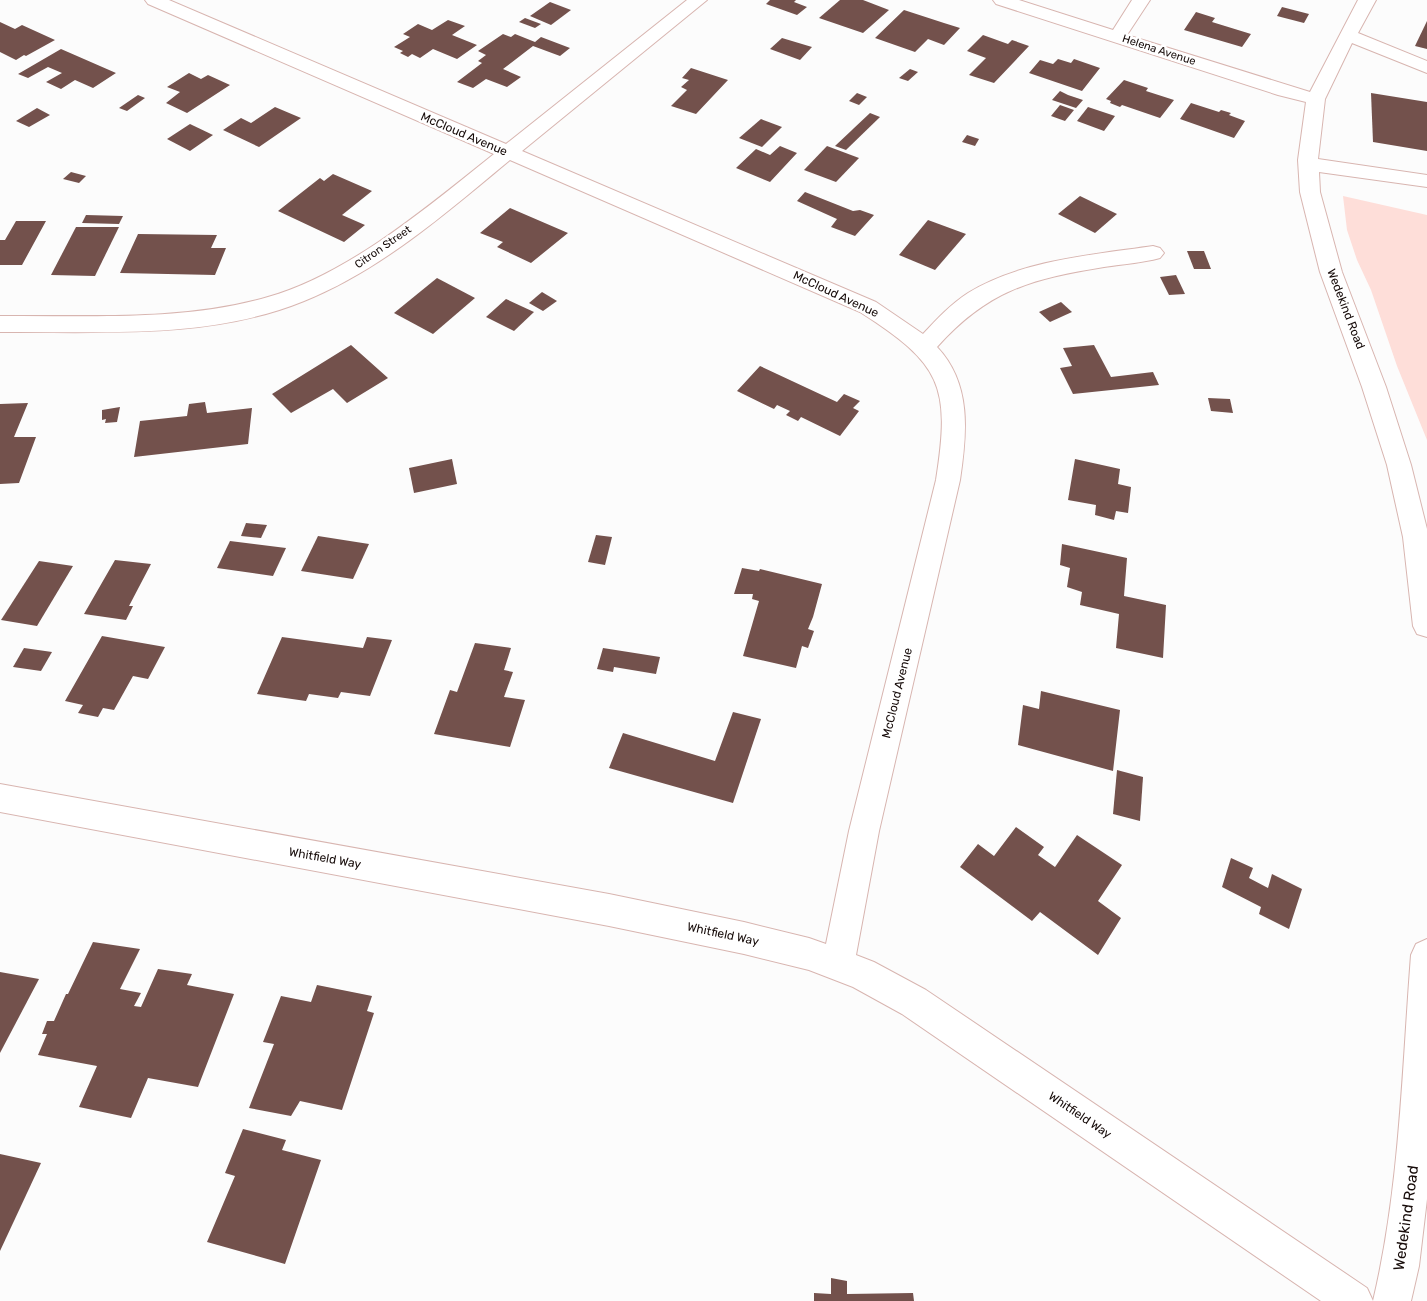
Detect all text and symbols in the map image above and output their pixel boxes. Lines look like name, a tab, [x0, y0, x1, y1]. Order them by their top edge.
street label: Helena Avenue	[1121, 32, 1197, 68]
street label: McCloud Avenue	[418, 109, 510, 159]
street label: Citron Street	[352, 222, 414, 271]
street label: Wedekind Road	[1324, 267, 1368, 351]
street label: McCloud Avenue	[791, 268, 881, 320]
street label: McCloud Avenue	[879, 646, 915, 740]
street label: Whitfield Way	[288, 845, 363, 871]
street label: Whitfield Way	[686, 920, 761, 949]
street label: Whitfield Way	[1046, 1089, 1115, 1141]
street label: Wedekind Road	[1390, 1164, 1422, 1272]

